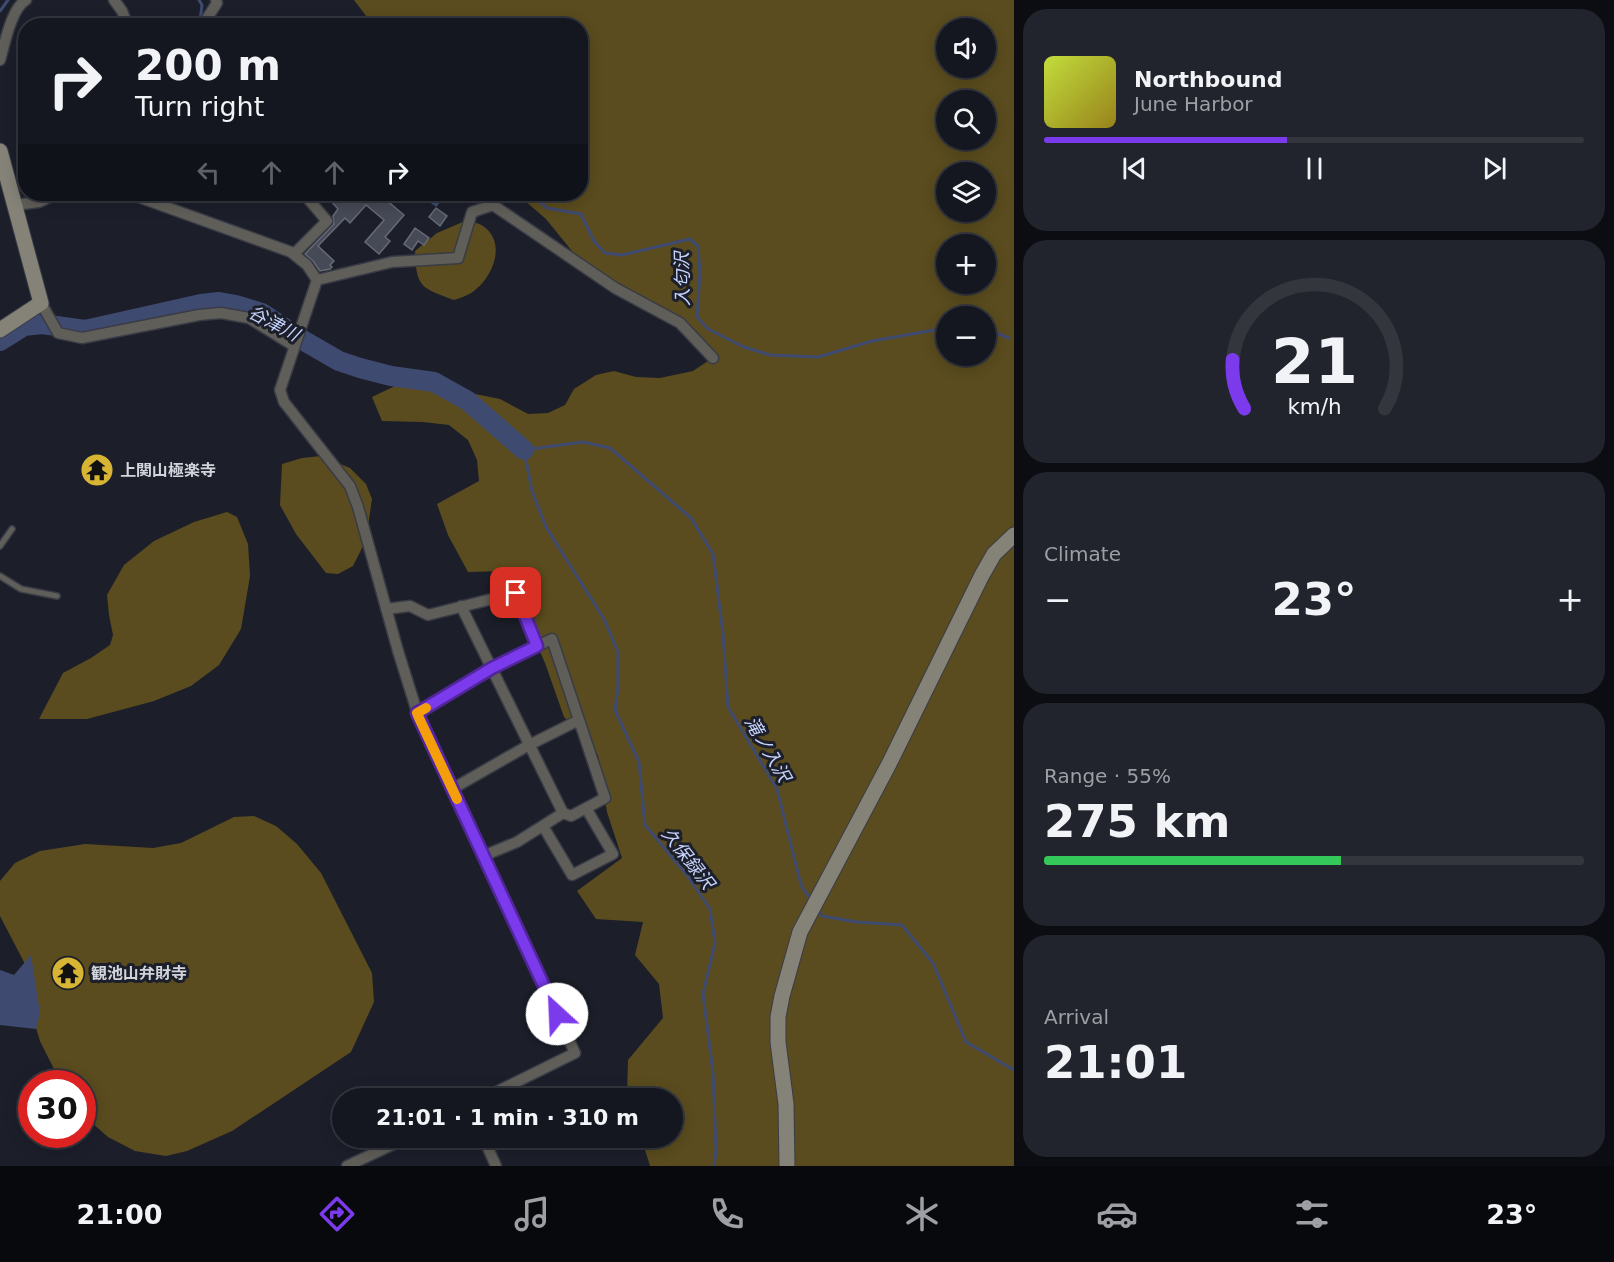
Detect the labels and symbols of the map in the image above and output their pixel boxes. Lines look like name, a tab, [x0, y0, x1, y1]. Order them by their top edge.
water label: 入匂沢	[671, 250, 693, 306]
water label: 谷津川	[245, 301, 305, 346]
temple icon: 上関山極楽寺	[79, 452, 115, 488]
place label: 上関山極楽寺	[120, 461, 216, 480]
pin	[490, 567, 541, 618]
water label: 滝ノ入沢	[741, 713, 796, 787]
water label: 久保録沢	[658, 823, 720, 894]
temple icon: 観池山弁財寺	[50, 955, 86, 991]
place label: 観池山弁財寺	[91, 964, 187, 983]
position arrow	[525, 982, 589, 1046]
speed limit sign: 30	[18, 1070, 96, 1148]

